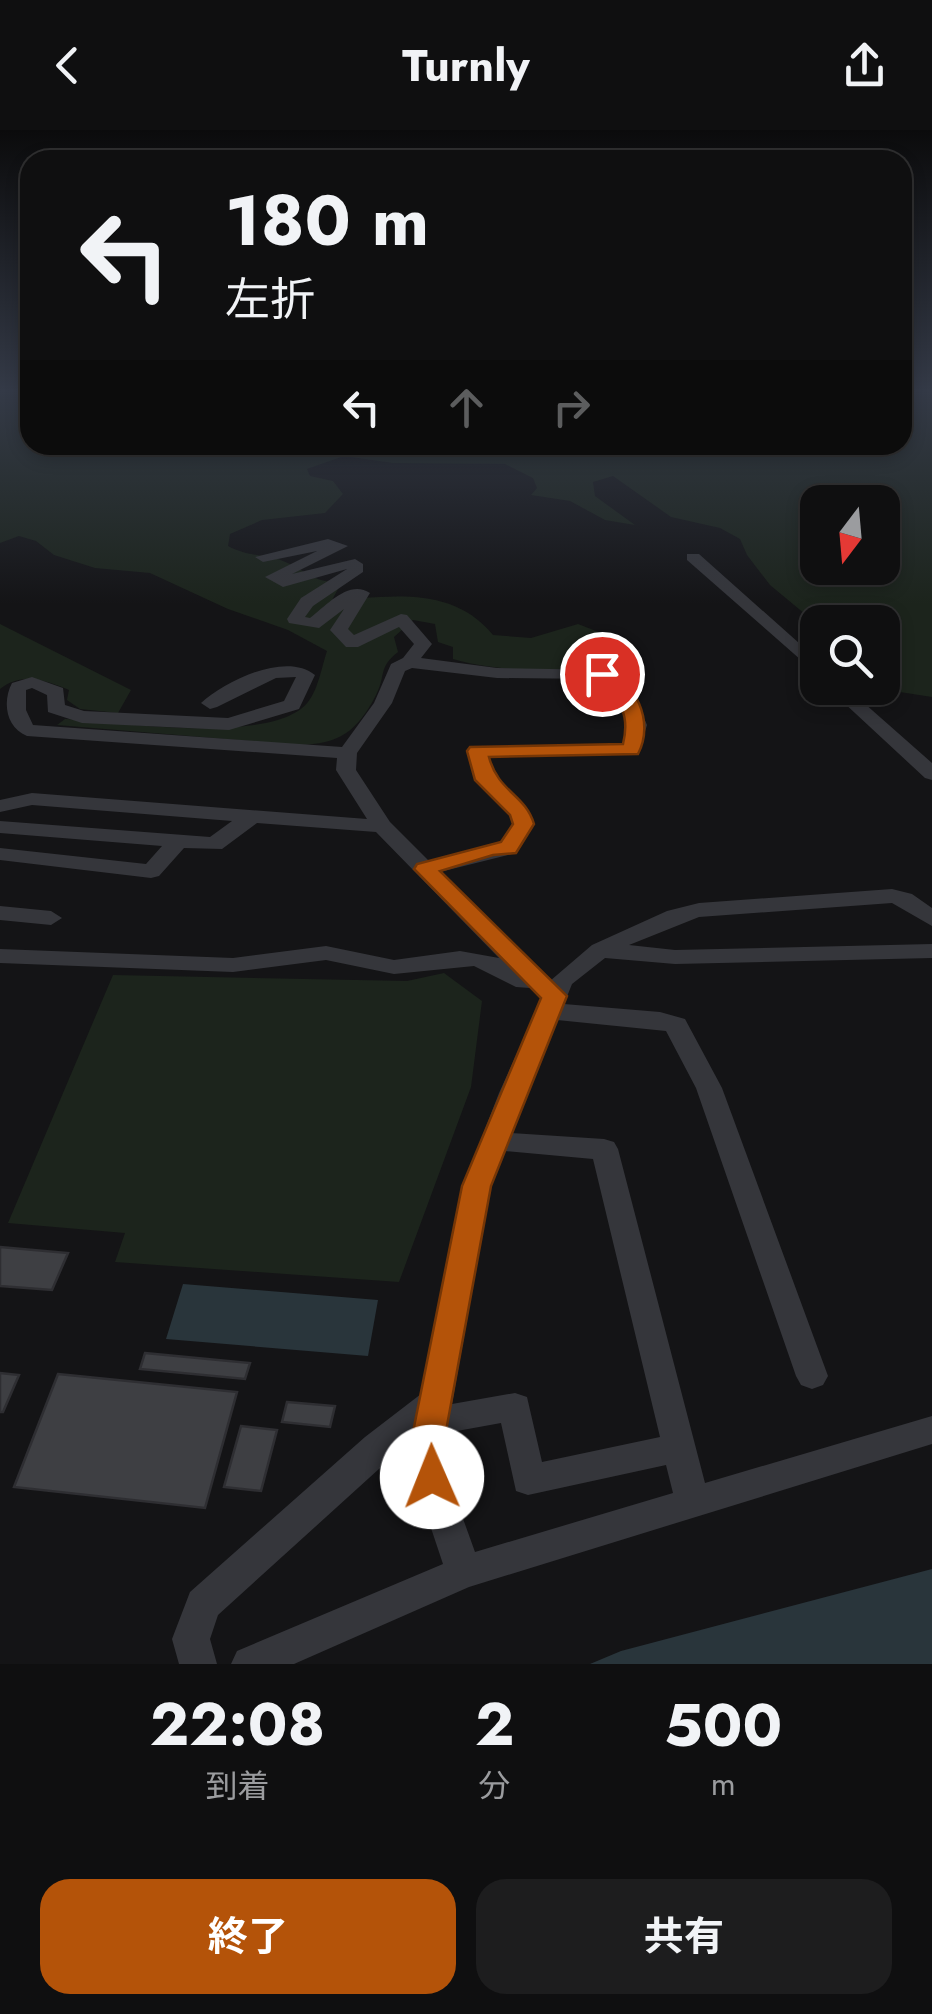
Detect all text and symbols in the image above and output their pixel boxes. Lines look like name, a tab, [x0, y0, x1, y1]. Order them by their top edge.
text: Turnly	[402, 33, 530, 98]
icon: back	[40, 38, 95, 93]
icon: share	[837, 38, 892, 93]
text: 180 m	[225, 170, 429, 271]
icon: left	[60, 190, 190, 320]
text: 左折	[225, 267, 315, 332]
icon: left	[334, 380, 389, 435]
icon: ahead	[439, 380, 494, 435]
icon: right	[544, 380, 599, 435]
north arrow	[800, 485, 900, 585]
map controls	[800, 485, 900, 705]
button: search	[800, 605, 900, 705]
pin	[560, 632, 645, 717]
icon: arrive	[575, 647, 630, 702]
position arrow	[380, 1425, 484, 1529]
text: 22:08	[150, 1681, 325, 1768]
text: 2	[475, 1681, 514, 1768]
text: 500	[664, 1682, 782, 1769]
text: m	[711, 1761, 736, 1807]
text: 到着	[205, 1763, 269, 1809]
text: 分	[479, 1763, 511, 1809]
button: 終了	[40, 1879, 456, 1994]
button: 共有	[476, 1879, 892, 1994]

